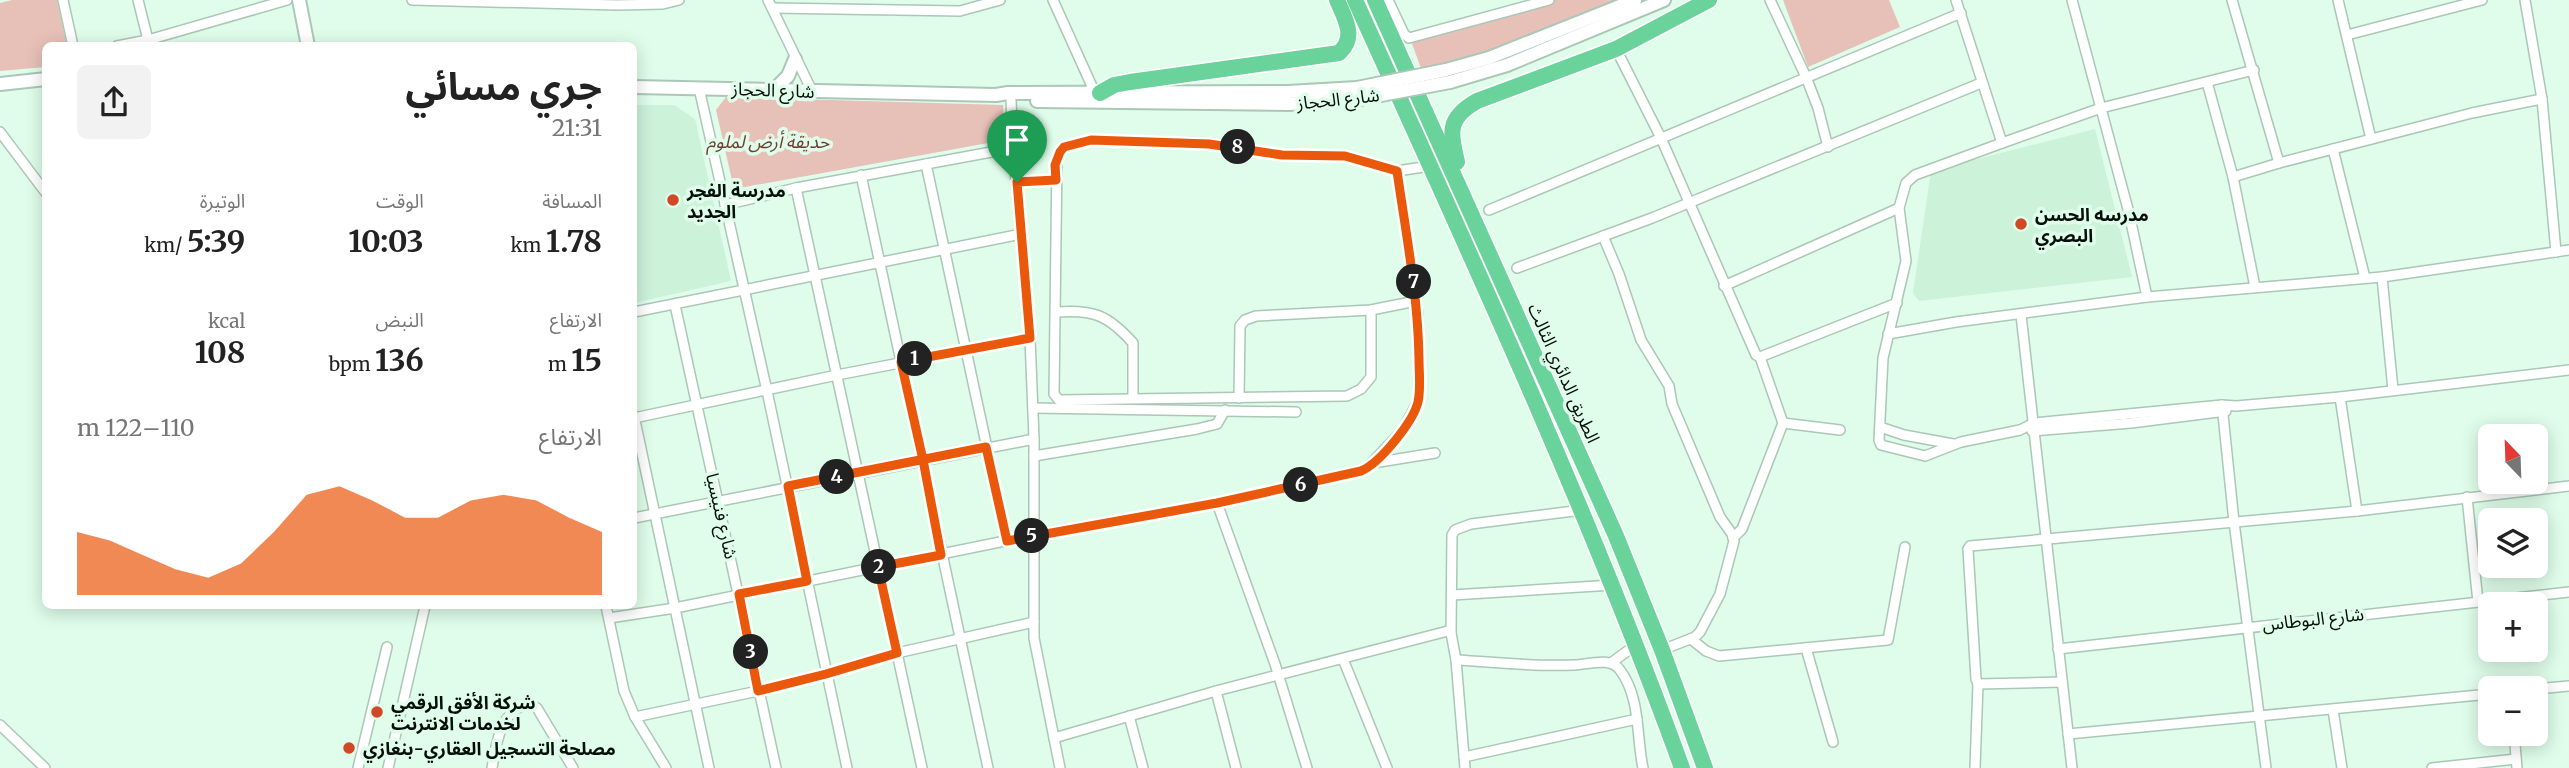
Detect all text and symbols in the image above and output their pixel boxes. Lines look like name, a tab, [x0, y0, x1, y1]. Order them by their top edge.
text: جري مسائي	[405, 63, 602, 110]
button: share	[77, 65, 151, 139]
street label: شارع الحجاز	[730, 77, 815, 106]
street label: شارع الحجاز	[1294, 83, 1381, 118]
pin	[987, 110, 1047, 182]
text: 21:31	[552, 113, 602, 142]
icon: arrive	[998, 121, 1036, 159]
park label: حديقة أرض لملوم	[706, 130, 830, 156]
pin: 8	[1220, 130, 1256, 164]
text: 8	[1232, 134, 1243, 158]
place label: مدرسة الفجر الجديد	[686, 179, 786, 223]
text: الوتيرة	[200, 189, 245, 213]
text: الوقت	[376, 189, 424, 213]
text: المسافة	[542, 189, 602, 213]
marker: مدرسة الفجر الجديد	[665, 192, 681, 208]
place label: مدرسه الحسن البصري	[2035, 203, 2149, 250]
marker: مدرسه الحسن البصري	[2013, 216, 2029, 232]
text: 5:39	[187, 222, 245, 260]
text: 10:03	[348, 222, 424, 260]
text: 1.78	[546, 222, 602, 260]
text: /km	[144, 233, 187, 257]
text: km	[511, 233, 546, 257]
pin: 7	[1396, 264, 1432, 300]
text: 7	[1408, 269, 1419, 293]
street label: الطريق الدائري الثالث	[1521, 300, 1605, 447]
text: النبض	[375, 308, 424, 332]
text: الارتفاع	[550, 308, 602, 332]
text: kcal	[208, 309, 245, 333]
text: 108	[194, 333, 245, 371]
text: 136	[375, 341, 424, 379]
text: 15	[571, 341, 602, 379]
pin: 1	[898, 342, 932, 376]
text: 1	[910, 346, 919, 370]
text: bpm	[329, 352, 375, 376]
text: m	[548, 352, 571, 376]
text: 110–122 m	[77, 413, 195, 442]
text: الارتفاع	[539, 422, 602, 451]
north arrow	[2478, 424, 2548, 494]
map controls	[2478, 424, 2548, 746]
pin: 4	[820, 460, 854, 494]
text: 4	[830, 464, 843, 488]
pin: 6	[1284, 468, 1318, 503]
street label: شارع فنيسيا	[698, 471, 743, 562]
text: 6	[1295, 472, 1306, 496]
button: layers	[2478, 508, 2548, 578]
pin: 5	[1014, 518, 1050, 554]
text: 5	[1026, 523, 1037, 547]
pin: 2	[862, 550, 896, 584]
text: 2	[873, 554, 884, 578]
button: +	[2478, 592, 2548, 662]
street label: شارع البوطاس	[2261, 602, 2365, 639]
pin: 3	[734, 634, 768, 670]
text: 3	[745, 639, 756, 663]
button: −	[2478, 676, 2548, 746]
place label: شركة الأفق الرقمي لخدمات الانترنت	[391, 691, 536, 735]
marker: شركة الأفق الرقمي لخدمات الانترنت	[369, 704, 385, 720]
place label: مصلحة التسجيل العقاري-بنغازي	[363, 737, 616, 763]
marker: مصلحة التسجيل العقاري-بنغازي	[341, 740, 357, 756]

